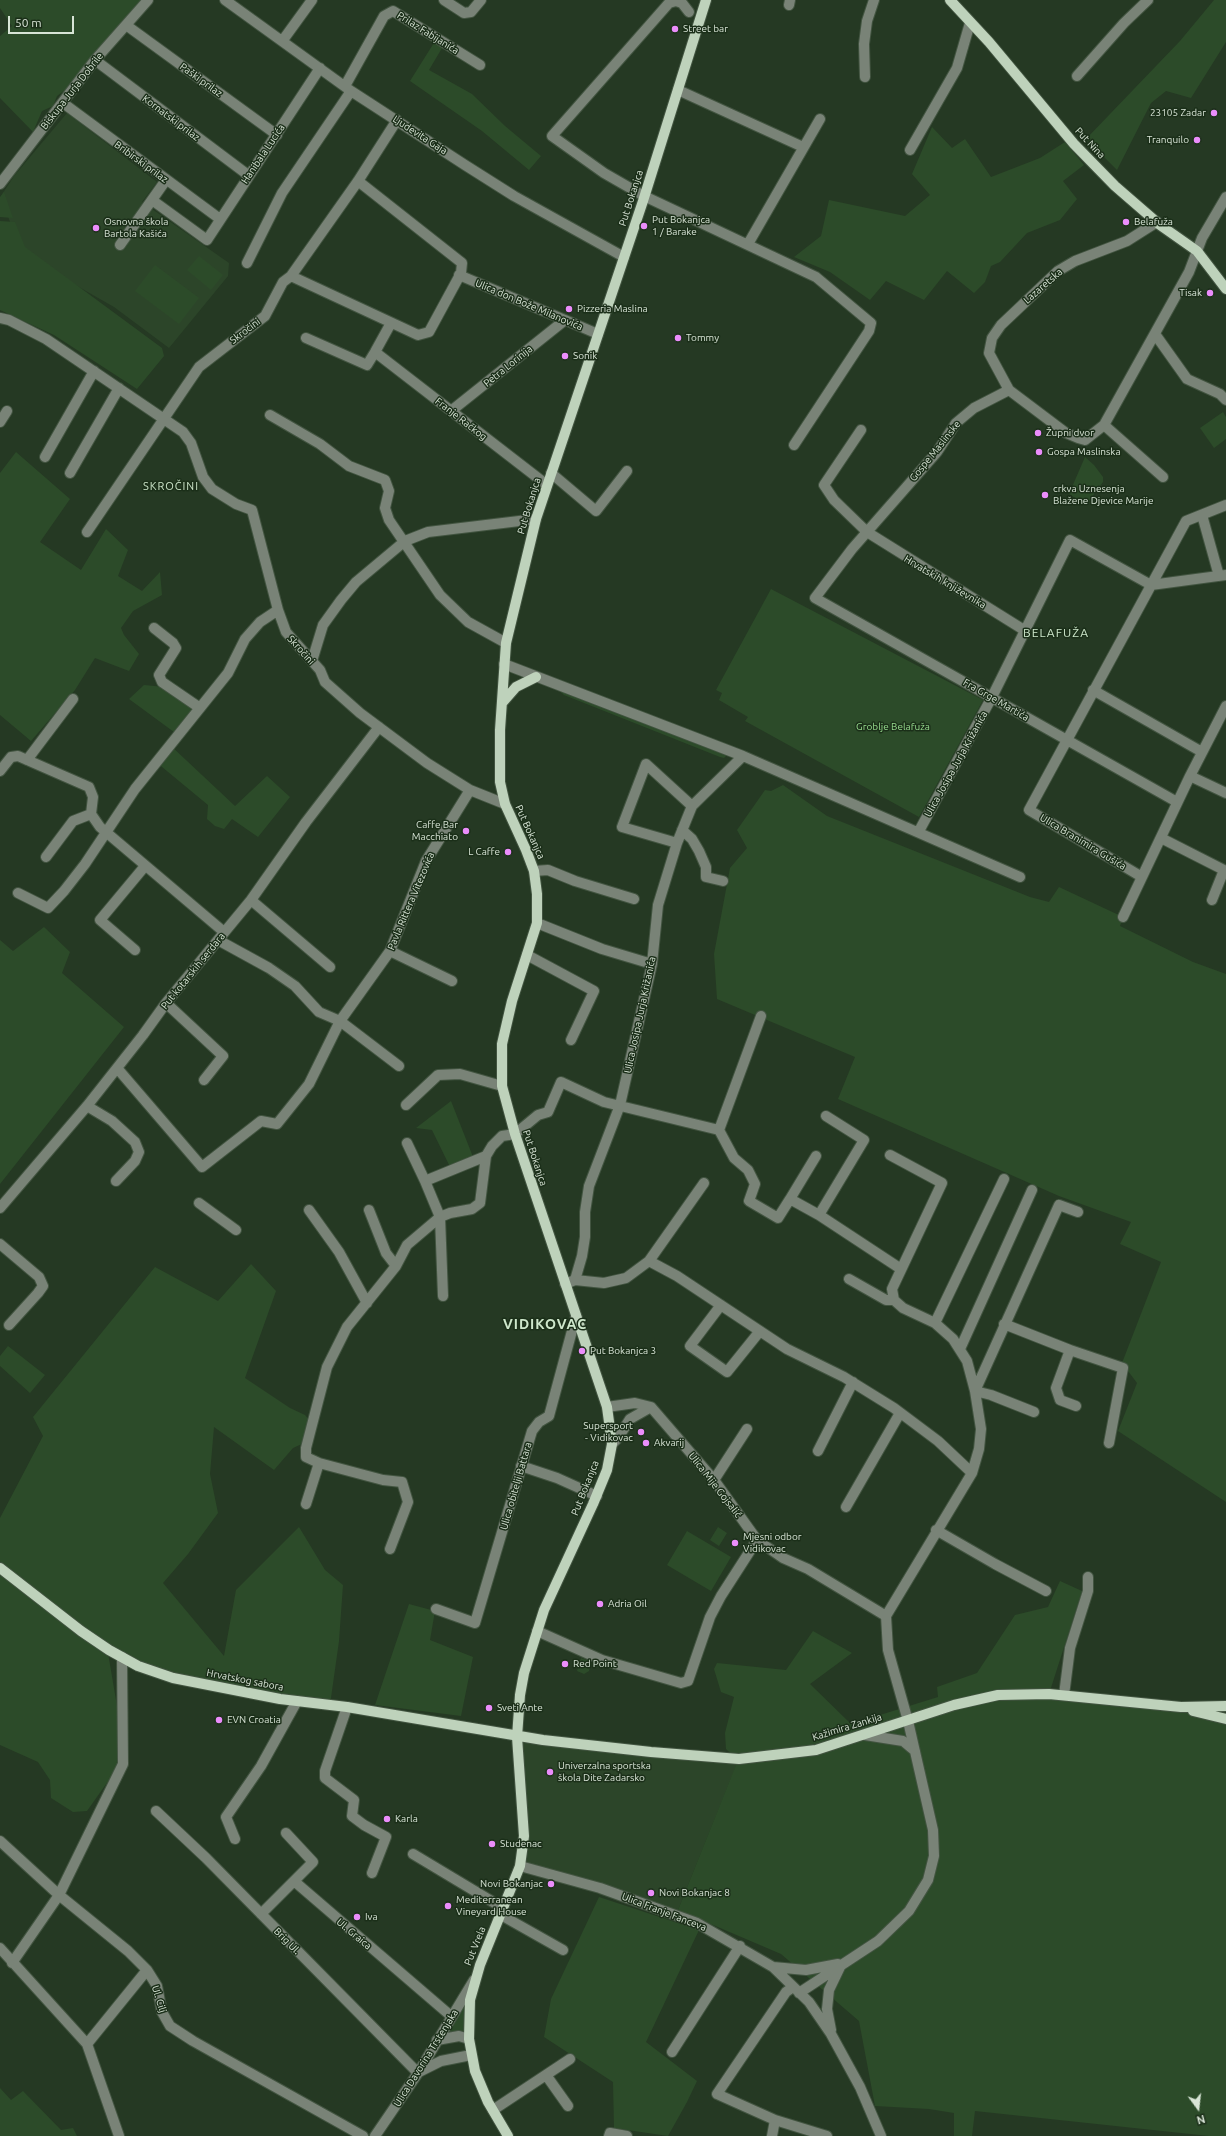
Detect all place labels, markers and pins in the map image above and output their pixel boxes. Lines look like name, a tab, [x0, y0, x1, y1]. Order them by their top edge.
place label: Street bar	[683, 23, 728, 35]
marker: Street bar	[670, 24, 680, 34]
place label: 23105 Zadar	[1150, 107, 1206, 119]
marker: 23105 Zadar	[1209, 108, 1219, 118]
place label: Tranquilo	[1147, 134, 1189, 146]
marker: Tranquilo	[1192, 135, 1202, 145]
place label: Put Bokanjca 1 / Barake	[652, 214, 710, 238]
place label: Osnovna škola Bartola Kašića	[104, 216, 168, 240]
place label: Belafuža	[1134, 216, 1173, 228]
marker: Belafuža	[1121, 217, 1131, 227]
marker: Put Bokanjca 1 / Barake	[639, 221, 649, 231]
marker: Osnovna škola Bartola Kašića	[91, 223, 101, 233]
place label: Tisak	[1179, 287, 1202, 299]
marker: Tisak	[1205, 288, 1215, 298]
place label: Pizzeria Maslina	[577, 303, 648, 315]
marker: Pizzeria Maslina	[564, 304, 574, 314]
place label: Tommy	[686, 332, 719, 344]
marker: Tommy	[673, 333, 683, 343]
place label: Sonik	[573, 350, 597, 362]
marker: Sonik	[560, 351, 570, 361]
place label: Župni dvor	[1046, 427, 1094, 439]
marker: Župni dvor	[1033, 428, 1043, 438]
place label: Gospa Maslinska	[1047, 446, 1121, 458]
marker: Gospa Maslinska	[1034, 447, 1044, 457]
place label: crkva Uznesenja Blažene Djevice Marije	[1053, 483, 1153, 506]
marker: crkva Uznesenja Blažene Djevice Marije	[1040, 490, 1050, 500]
place label: Caffe Bar Macchiato	[412, 819, 458, 842]
marker: Caffe Bar Macchiato	[461, 826, 471, 836]
place label: L Caffe	[468, 846, 500, 858]
marker: L Caffe	[503, 847, 513, 857]
place label: Put Bokanjca 3	[590, 1345, 656, 1357]
marker: Put Bokanjca 3	[577, 1346, 587, 1356]
place label: Supersport - Vidikovac	[583, 1420, 633, 1444]
marker: Supersport - Vidikovac	[636, 1427, 646, 1437]
place label: Akvarij	[654, 1437, 684, 1449]
marker: Akvarij	[641, 1438, 651, 1448]
place label: Mjesni odbor Vidikovac	[743, 1531, 802, 1554]
marker: Mjesni odbor Vidikovac	[730, 1538, 740, 1548]
place label: Adria Oil	[608, 1598, 647, 1610]
marker: Adria Oil	[595, 1599, 605, 1609]
place label: Red Point	[573, 1658, 617, 1670]
marker: Red Point	[560, 1659, 570, 1669]
place label: Sveti Ante	[497, 1702, 543, 1714]
marker: Sveti Ante	[484, 1703, 494, 1713]
place label: EVN Croatia	[227, 1714, 281, 1726]
marker: EVN Croatia	[214, 1715, 224, 1725]
place label: Univerzalna sportska škola Dite Zadarsko	[558, 1760, 651, 1784]
marker: Univerzalna sportska škola Dite Zadarsko	[545, 1767, 555, 1777]
place label: Karla	[395, 1813, 418, 1825]
marker: Karla	[382, 1814, 392, 1824]
place label: Studenac	[500, 1838, 542, 1850]
marker: Studenac	[487, 1839, 497, 1849]
place label: Novi Bokanjac	[480, 1878, 543, 1890]
marker: Novi Bokanjac	[546, 1879, 556, 1889]
place label: Novi Bokanjac 8	[659, 1887, 730, 1899]
marker: Novi Bokanjac 8	[646, 1888, 656, 1898]
place label: Mediterranean Vineyard House	[456, 1894, 527, 1918]
marker: Mediterranean Vineyard House	[443, 1901, 453, 1911]
place label: Iva	[365, 1911, 378, 1923]
marker: Iva	[352, 1912, 362, 1922]

